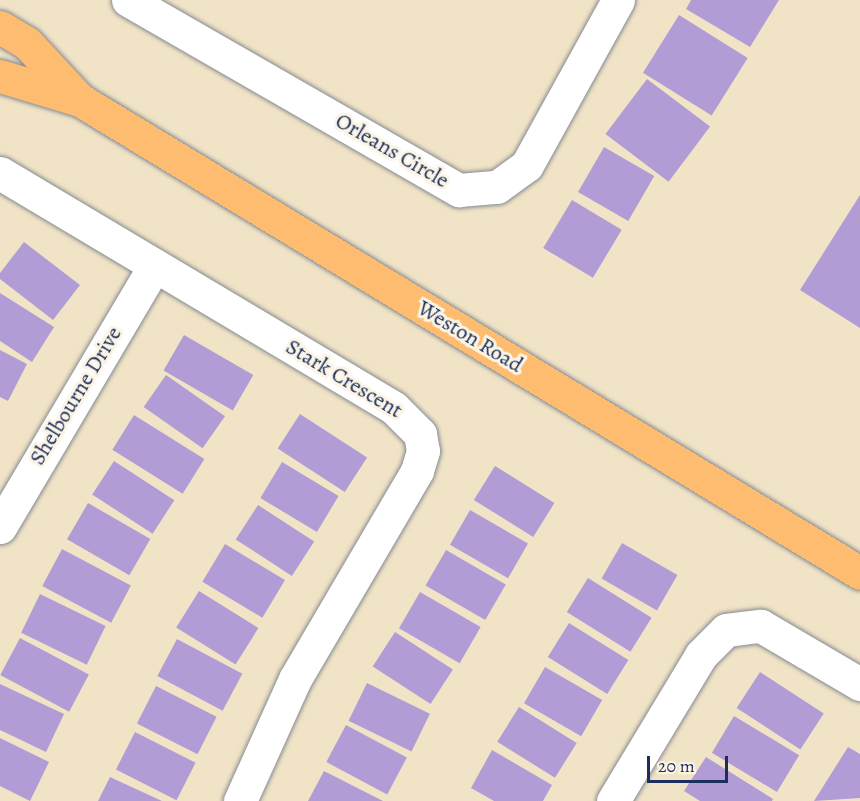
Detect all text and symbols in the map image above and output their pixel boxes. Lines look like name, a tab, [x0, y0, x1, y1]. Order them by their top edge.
street label: Orleans Circle	[331, 108, 453, 194]
street label: Weston Road	[413, 295, 527, 379]
street label: Shelbourne Drive	[24, 322, 128, 470]
street label: Stark Crescent	[281, 334, 407, 424]
scale bar	[650, 744, 731, 782]
text: 20 m	[658, 754, 695, 778]

